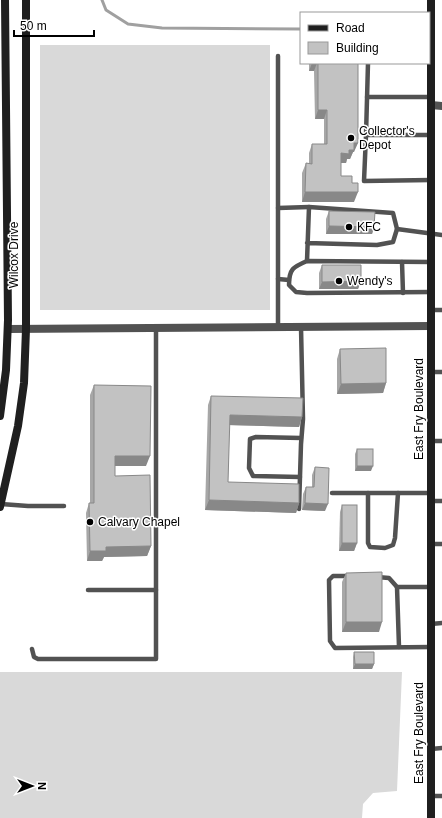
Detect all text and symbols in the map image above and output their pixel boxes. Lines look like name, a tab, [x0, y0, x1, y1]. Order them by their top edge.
scale bar	[14, 12, 94, 38]
legend	[300, 12, 430, 64]
text: 50 m	[20, 19, 47, 33]
text: Road	[336, 21, 365, 35]
text: Building	[336, 41, 379, 55]
place label: Collector's Depot	[359, 124, 415, 152]
marker: Collector's Depot	[346, 133, 356, 143]
place label: KFC	[357, 220, 381, 234]
street label: Wilcox Drive	[7, 221, 21, 288]
marker: KFC	[344, 222, 354, 232]
place label: Wendy's	[347, 274, 392, 288]
marker: Wendy's	[334, 276, 344, 286]
street label: East Fry Boulevard	[412, 358, 426, 460]
place label: Calvary Chapel	[98, 515, 180, 529]
marker: Calvary Chapel	[85, 517, 95, 527]
street label: East Fry Boulevard	[412, 682, 426, 784]
north arrow	[12, 766, 52, 806]
text: N	[36, 782, 48, 790]

